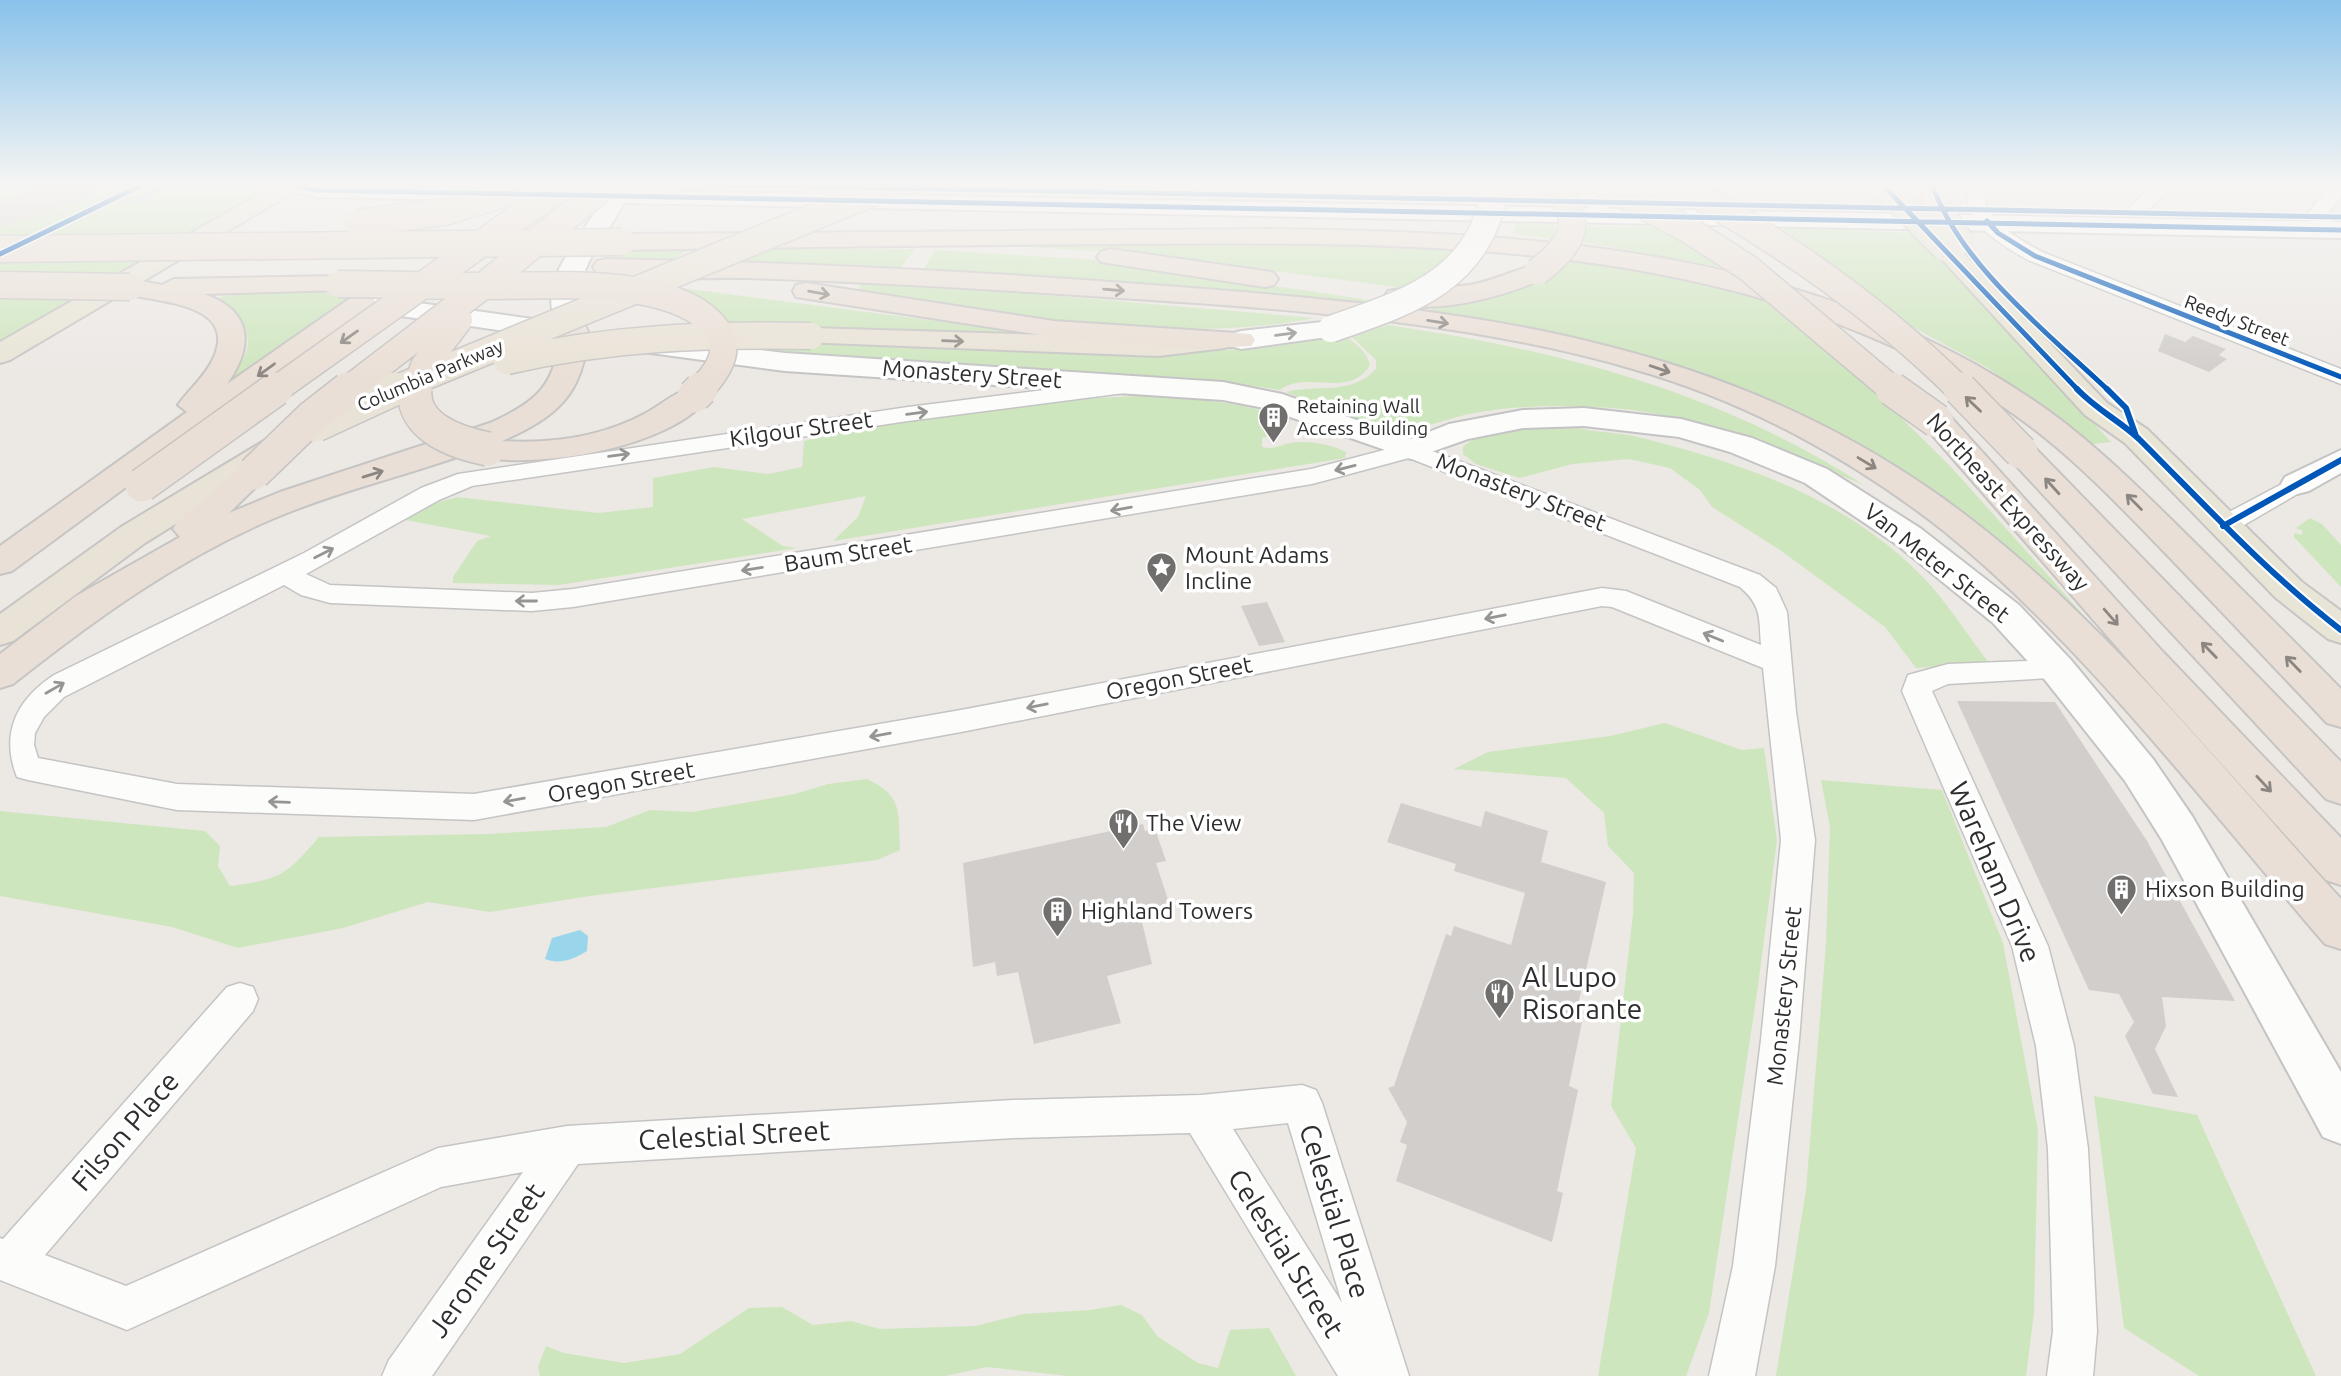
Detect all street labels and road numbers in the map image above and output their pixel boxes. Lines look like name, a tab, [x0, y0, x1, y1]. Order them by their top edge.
street label: Reedy Street	[2181, 290, 2293, 350]
street label: Columbia Parkway	[354, 334, 506, 416]
street label: Monastery Street	[881, 355, 1063, 392]
street label: Kilgour Street	[728, 406, 874, 451]
street label: Northeast Expressway	[1922, 408, 2095, 595]
street label: Monastery Street	[1433, 448, 1610, 535]
street label: Van Meter Street	[1860, 498, 2015, 627]
street label: Baum Street	[782, 531, 914, 576]
street label: Oregon Street	[1104, 651, 1254, 704]
street label: Oregon Street	[546, 756, 696, 807]
street label: Wareham Drive	[1944, 777, 2047, 967]
street label: Monastery Street	[1762, 905, 1805, 1087]
street label: Filson Place	[65, 1065, 184, 1196]
street label: Celestial Street	[637, 1114, 830, 1155]
street label: Celestial Place	[1294, 1120, 1377, 1302]
street label: Celestial Street	[1222, 1163, 1350, 1342]
street label: Jerome Street	[421, 1177, 550, 1342]

